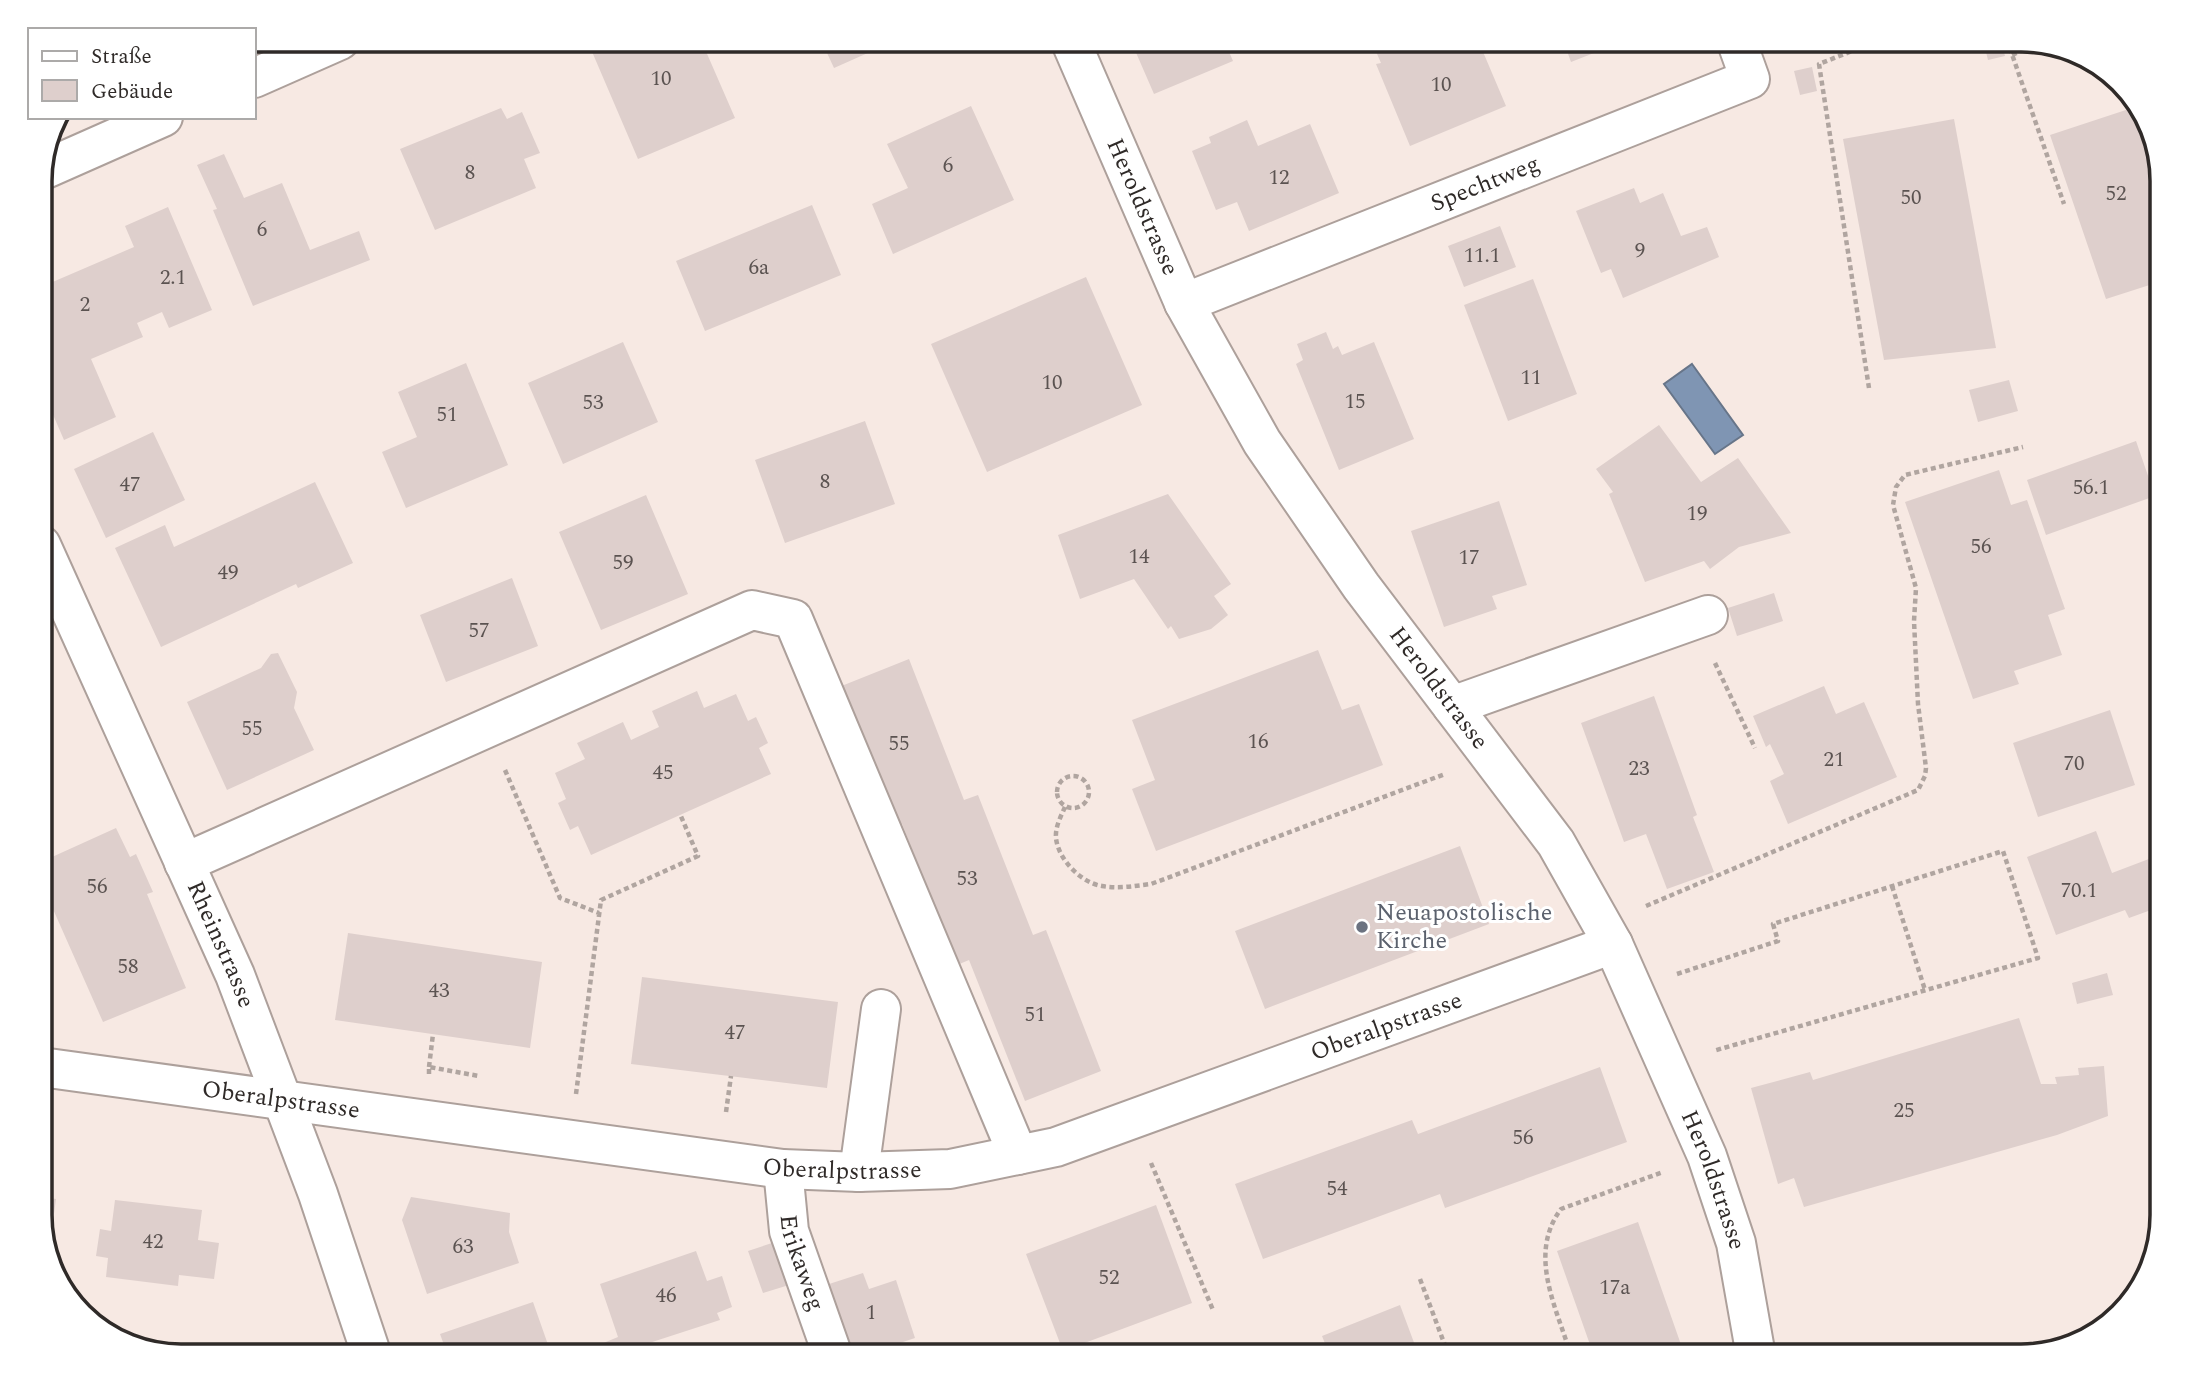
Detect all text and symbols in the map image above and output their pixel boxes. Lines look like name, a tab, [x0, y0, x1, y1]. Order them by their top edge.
legend	[28, 28, 256, 119]
text: Straße	[91, 41, 152, 73]
house number: 10	[651, 63, 672, 95]
house number: 10	[1431, 69, 1452, 101]
text: Gebäude	[91, 76, 173, 108]
street label: Heroldstrasse	[1097, 133, 1188, 281]
street label: Spechtweg	[1425, 146, 1545, 222]
house number: 6	[943, 150, 953, 182]
house number: 8	[465, 157, 475, 189]
house number: 12	[1269, 162, 1290, 194]
house number: 52	[2106, 178, 2127, 210]
house number: 50	[1901, 182, 1922, 214]
house number: 6	[257, 214, 267, 246]
house number: 9	[1635, 235, 1645, 267]
house number: 11.1	[1464, 240, 1500, 272]
house number: 6a	[749, 252, 770, 284]
house number: 2.1	[160, 262, 186, 294]
house number: 2	[80, 289, 90, 321]
house number: 11	[1521, 362, 1542, 394]
house number: 10	[1042, 367, 1063, 399]
house number: 15	[1345, 386, 1366, 418]
house number: 53	[583, 387, 604, 419]
house number: 51	[437, 399, 458, 431]
house number: 8	[820, 466, 830, 498]
house number: 47	[120, 469, 141, 501]
house number: 56.1	[2073, 472, 2109, 504]
house number: 19	[1687, 498, 1708, 530]
house number: 56	[1971, 531, 1992, 563]
house number: 14	[1129, 541, 1150, 573]
house number: 17	[1459, 542, 1480, 574]
house number: 59	[613, 547, 634, 579]
house number: 49	[218, 557, 239, 589]
house number: 57	[469, 615, 490, 647]
street label: Heroldstrasse	[1380, 619, 1497, 757]
house number: 55	[242, 713, 263, 745]
house number: 16	[1248, 726, 1269, 758]
house number: 55	[889, 728, 910, 760]
house number: 21	[1824, 744, 1845, 776]
house number: 70	[2064, 748, 2085, 780]
house number: 23	[1629, 753, 1650, 785]
house number: 45	[653, 757, 674, 789]
house number: 53	[957, 863, 978, 895]
house number: 56	[87, 871, 108, 903]
street label: Rheinstrasse	[177, 875, 264, 1013]
house number: 70.1	[2061, 875, 2097, 907]
place label: Neuapostolische Kirche	[1376, 895, 1552, 959]
marker: Neuapostolische Kirche	[1354, 919, 1370, 935]
house number: 58	[118, 951, 139, 983]
house number: 43	[429, 975, 450, 1007]
street label: Oberalpstrasse	[1305, 982, 1467, 1071]
house number: 51	[1025, 999, 1046, 1031]
house number: 47	[725, 1017, 746, 1049]
street label: Oberalpstrasse	[199, 1071, 362, 1129]
house number: 25	[1894, 1095, 1915, 1127]
street label: Heroldstrasse	[1671, 1104, 1755, 1252]
house number: 56	[1513, 1122, 1534, 1154]
street label: Oberalpstrasse	[760, 1148, 922, 1190]
house number: 54	[1327, 1173, 1348, 1205]
street label: Erikaweg	[769, 1213, 834, 1316]
house number: 42	[143, 1226, 164, 1258]
house number: 63	[453, 1231, 474, 1263]
house number: 52	[1099, 1262, 1120, 1294]
house number: 17a	[1599, 1272, 1631, 1304]
house number: 46	[656, 1280, 677, 1312]
house number: 1	[866, 1297, 876, 1329]

